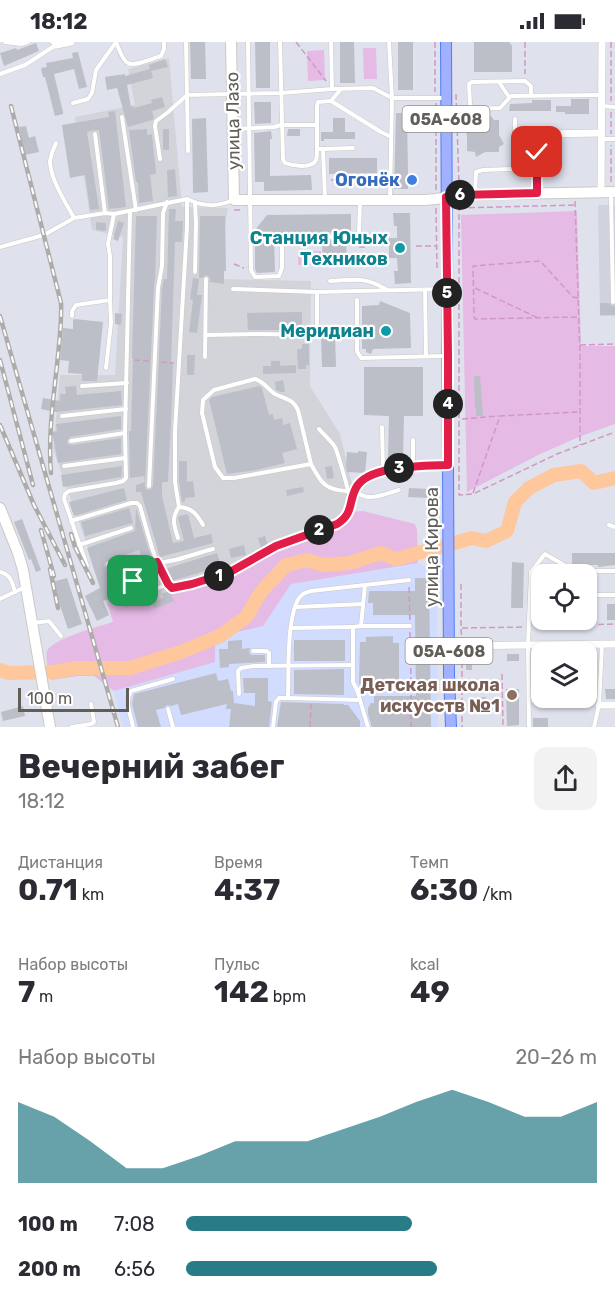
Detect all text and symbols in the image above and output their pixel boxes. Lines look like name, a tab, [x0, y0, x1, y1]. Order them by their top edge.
text: 18:12	[30, 8, 88, 35]
street label: улица Лазо	[221, 72, 245, 170]
road number: 05А-608	[402, 106, 490, 132]
pin	[511, 126, 562, 177]
icon: check	[520, 135, 553, 168]
place label: Огонёк	[335, 169, 400, 191]
marker: Огонёк	[405, 173, 419, 187]
pin: 6	[445, 180, 475, 210]
text: 6	[455, 185, 465, 204]
place label: Станция Юных Техников	[250, 227, 388, 270]
marker: Станция Юных Техников	[393, 241, 407, 255]
pin: 5	[432, 278, 462, 308]
text: 5	[442, 283, 452, 302]
place label: Меридиан	[280, 320, 374, 342]
marker: Меридиан	[379, 324, 393, 338]
pin: 4	[433, 389, 463, 419]
text: 4	[443, 394, 453, 413]
pin: 3	[384, 453, 414, 483]
text: 3	[394, 458, 404, 477]
street label: улица Кирова	[421, 487, 443, 607]
pin: 2	[304, 515, 334, 545]
text: 2	[314, 520, 324, 539]
pin	[107, 555, 158, 606]
pin: 1	[204, 561, 234, 591]
icon: arrive	[116, 564, 149, 597]
map controls	[531, 564, 597, 708]
button: locate	[531, 564, 597, 630]
text: 1	[215, 566, 223, 585]
road number: 05А-608	[406, 638, 492, 664]
button: layers	[531, 642, 597, 708]
place label: Детская школа искусств №1	[360, 674, 500, 717]
scale bar	[18, 685, 129, 712]
marker: Детская школа искусств №1	[505, 688, 519, 702]
text: 100 m	[27, 689, 72, 708]
text: Вечерний забег	[18, 747, 284, 786]
button: share	[534, 747, 597, 810]
text: 18:12	[18, 789, 65, 813]
text: Дистанция	[18, 853, 103, 872]
text: Время	[214, 853, 263, 872]
text: Темп	[410, 853, 449, 872]
text: 0.71	[18, 872, 78, 908]
text: 4:37	[214, 872, 280, 908]
text: 6:30	[410, 872, 478, 908]
text: km	[78, 885, 104, 904]
text: /km	[478, 885, 513, 904]
text: Набор высоты	[18, 955, 128, 974]
text: Пульс	[214, 955, 260, 974]
text: kcal	[410, 955, 439, 974]
text: 7	[18, 974, 35, 1010]
text: 142	[214, 974, 269, 1010]
text: 49	[410, 974, 450, 1010]
text: m	[35, 987, 53, 1006]
text: bpm	[269, 987, 306, 1006]
text: Набор высоты	[18, 1045, 156, 1069]
text: 20–26 m	[515, 1045, 597, 1069]
text: 100 m	[18, 1212, 78, 1236]
text: 7:08	[114, 1212, 155, 1236]
text: 200 m	[18, 1257, 81, 1281]
text: 6:56	[114, 1257, 155, 1281]

